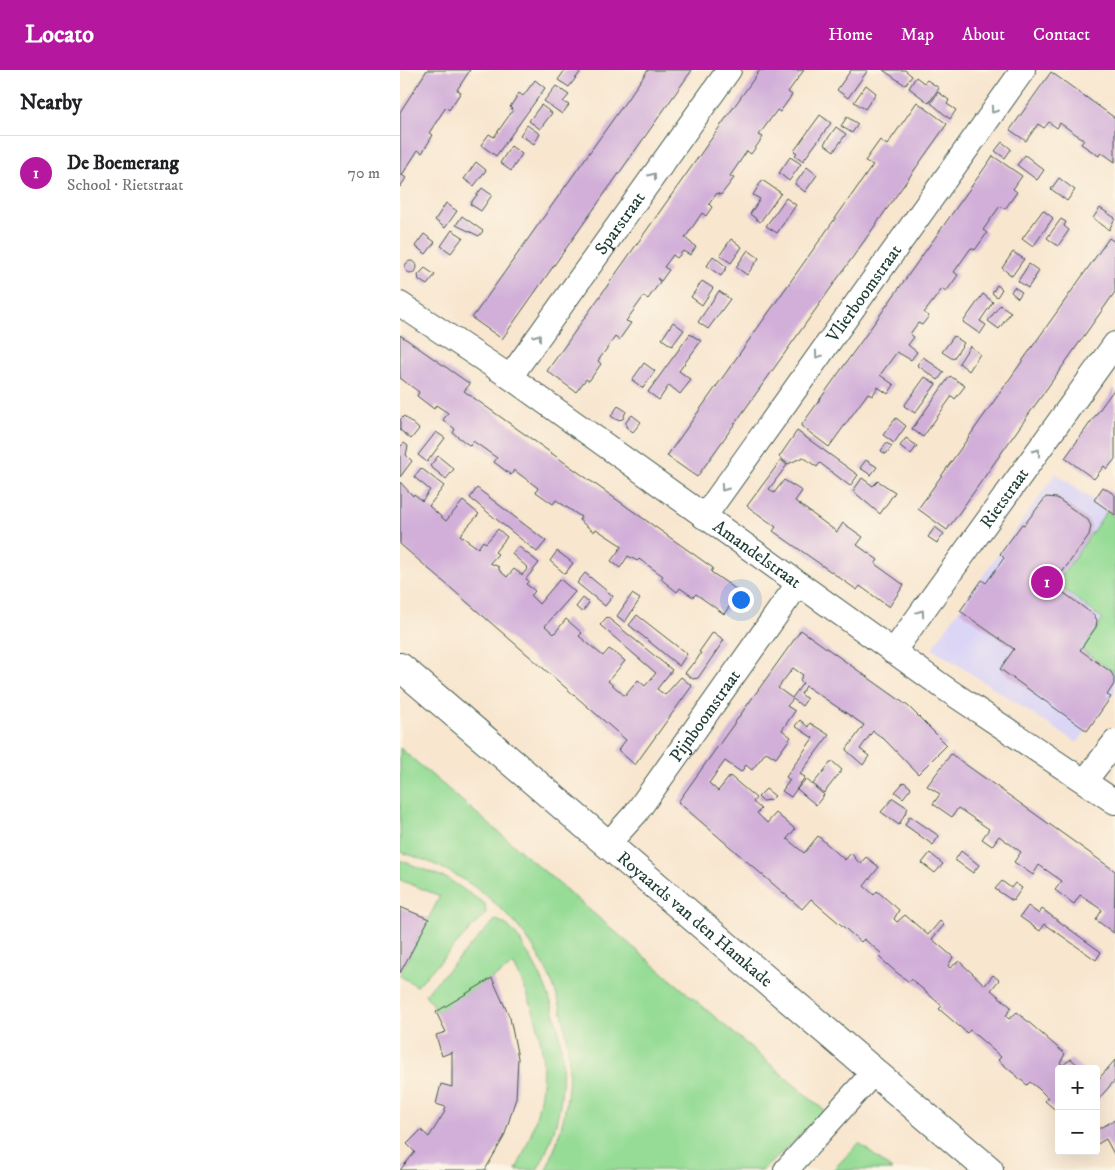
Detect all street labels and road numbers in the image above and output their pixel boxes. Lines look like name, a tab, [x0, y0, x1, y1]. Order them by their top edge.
street label: Sparstraat	[591, 188, 651, 260]
street label: Vlierboomstraat	[822, 240, 907, 348]
street label: Rietstraat	[976, 464, 1034, 533]
street label: Amandelstraat	[708, 516, 805, 594]
street label: Pijnboomstraat	[666, 666, 746, 767]
street label: Royaards van den Hamkade	[612, 847, 777, 992]

